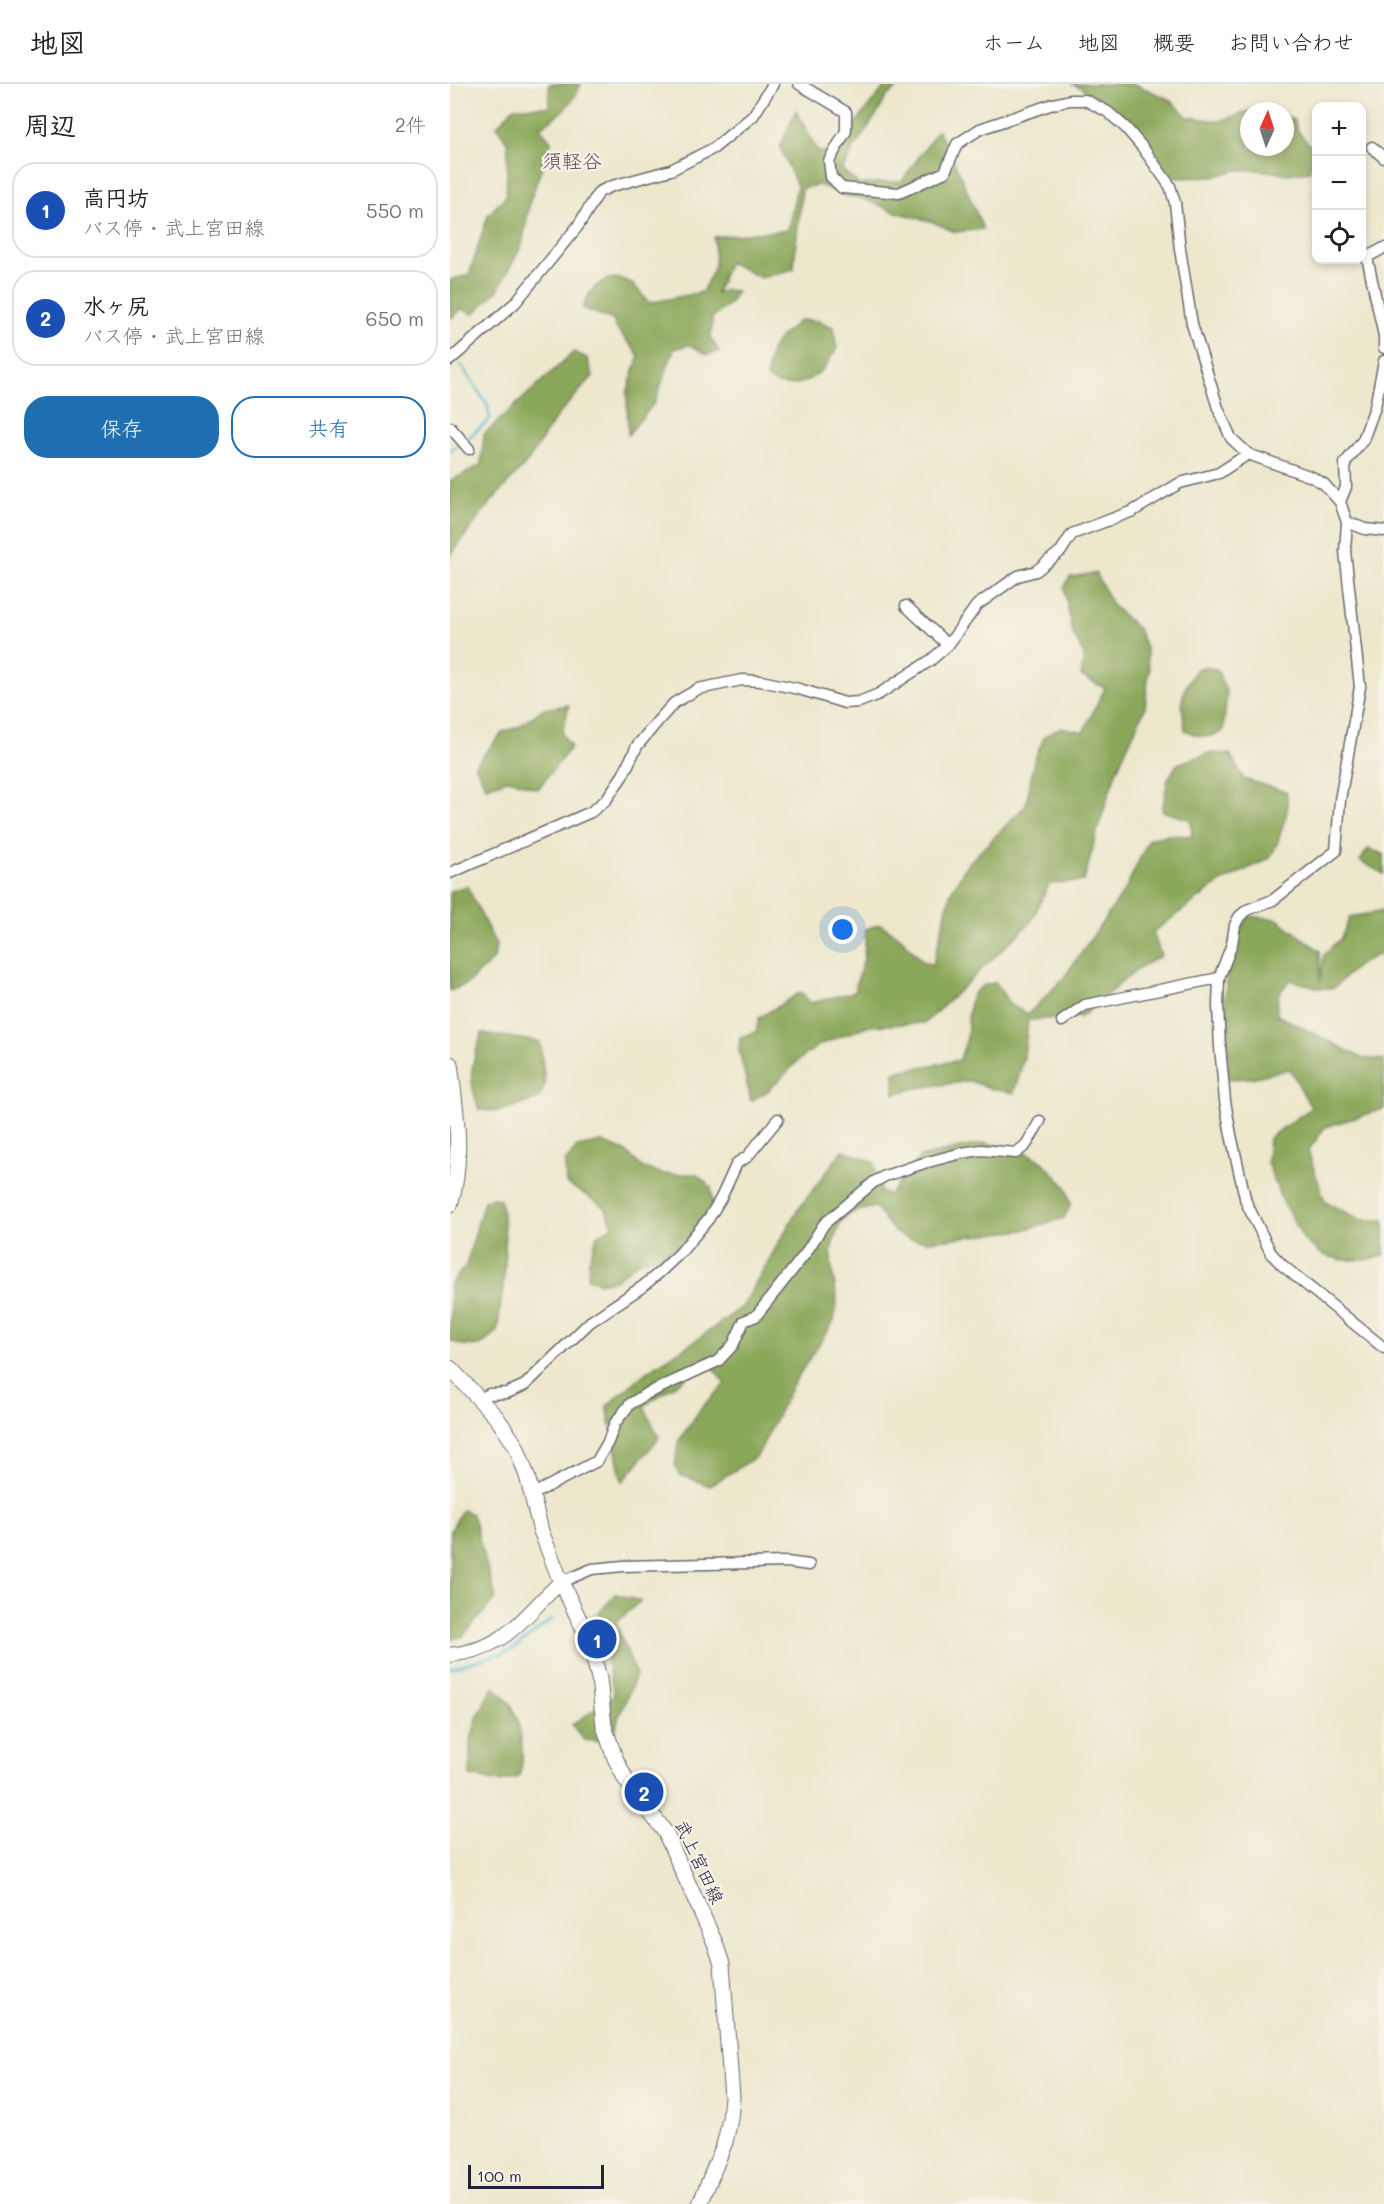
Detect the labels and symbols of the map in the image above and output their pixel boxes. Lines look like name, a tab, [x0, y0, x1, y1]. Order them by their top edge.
north arrow	[1240, 102, 1294, 156]
district label: 須軽谷	[542, 147, 602, 173]
your location	[828, 915, 857, 944]
pin: 1	[578, 1616, 616, 1662]
pin: 2	[624, 1770, 664, 1814]
street label: 武上宮田線	[670, 1816, 730, 1907]
scale bar	[468, 2162, 604, 2190]

